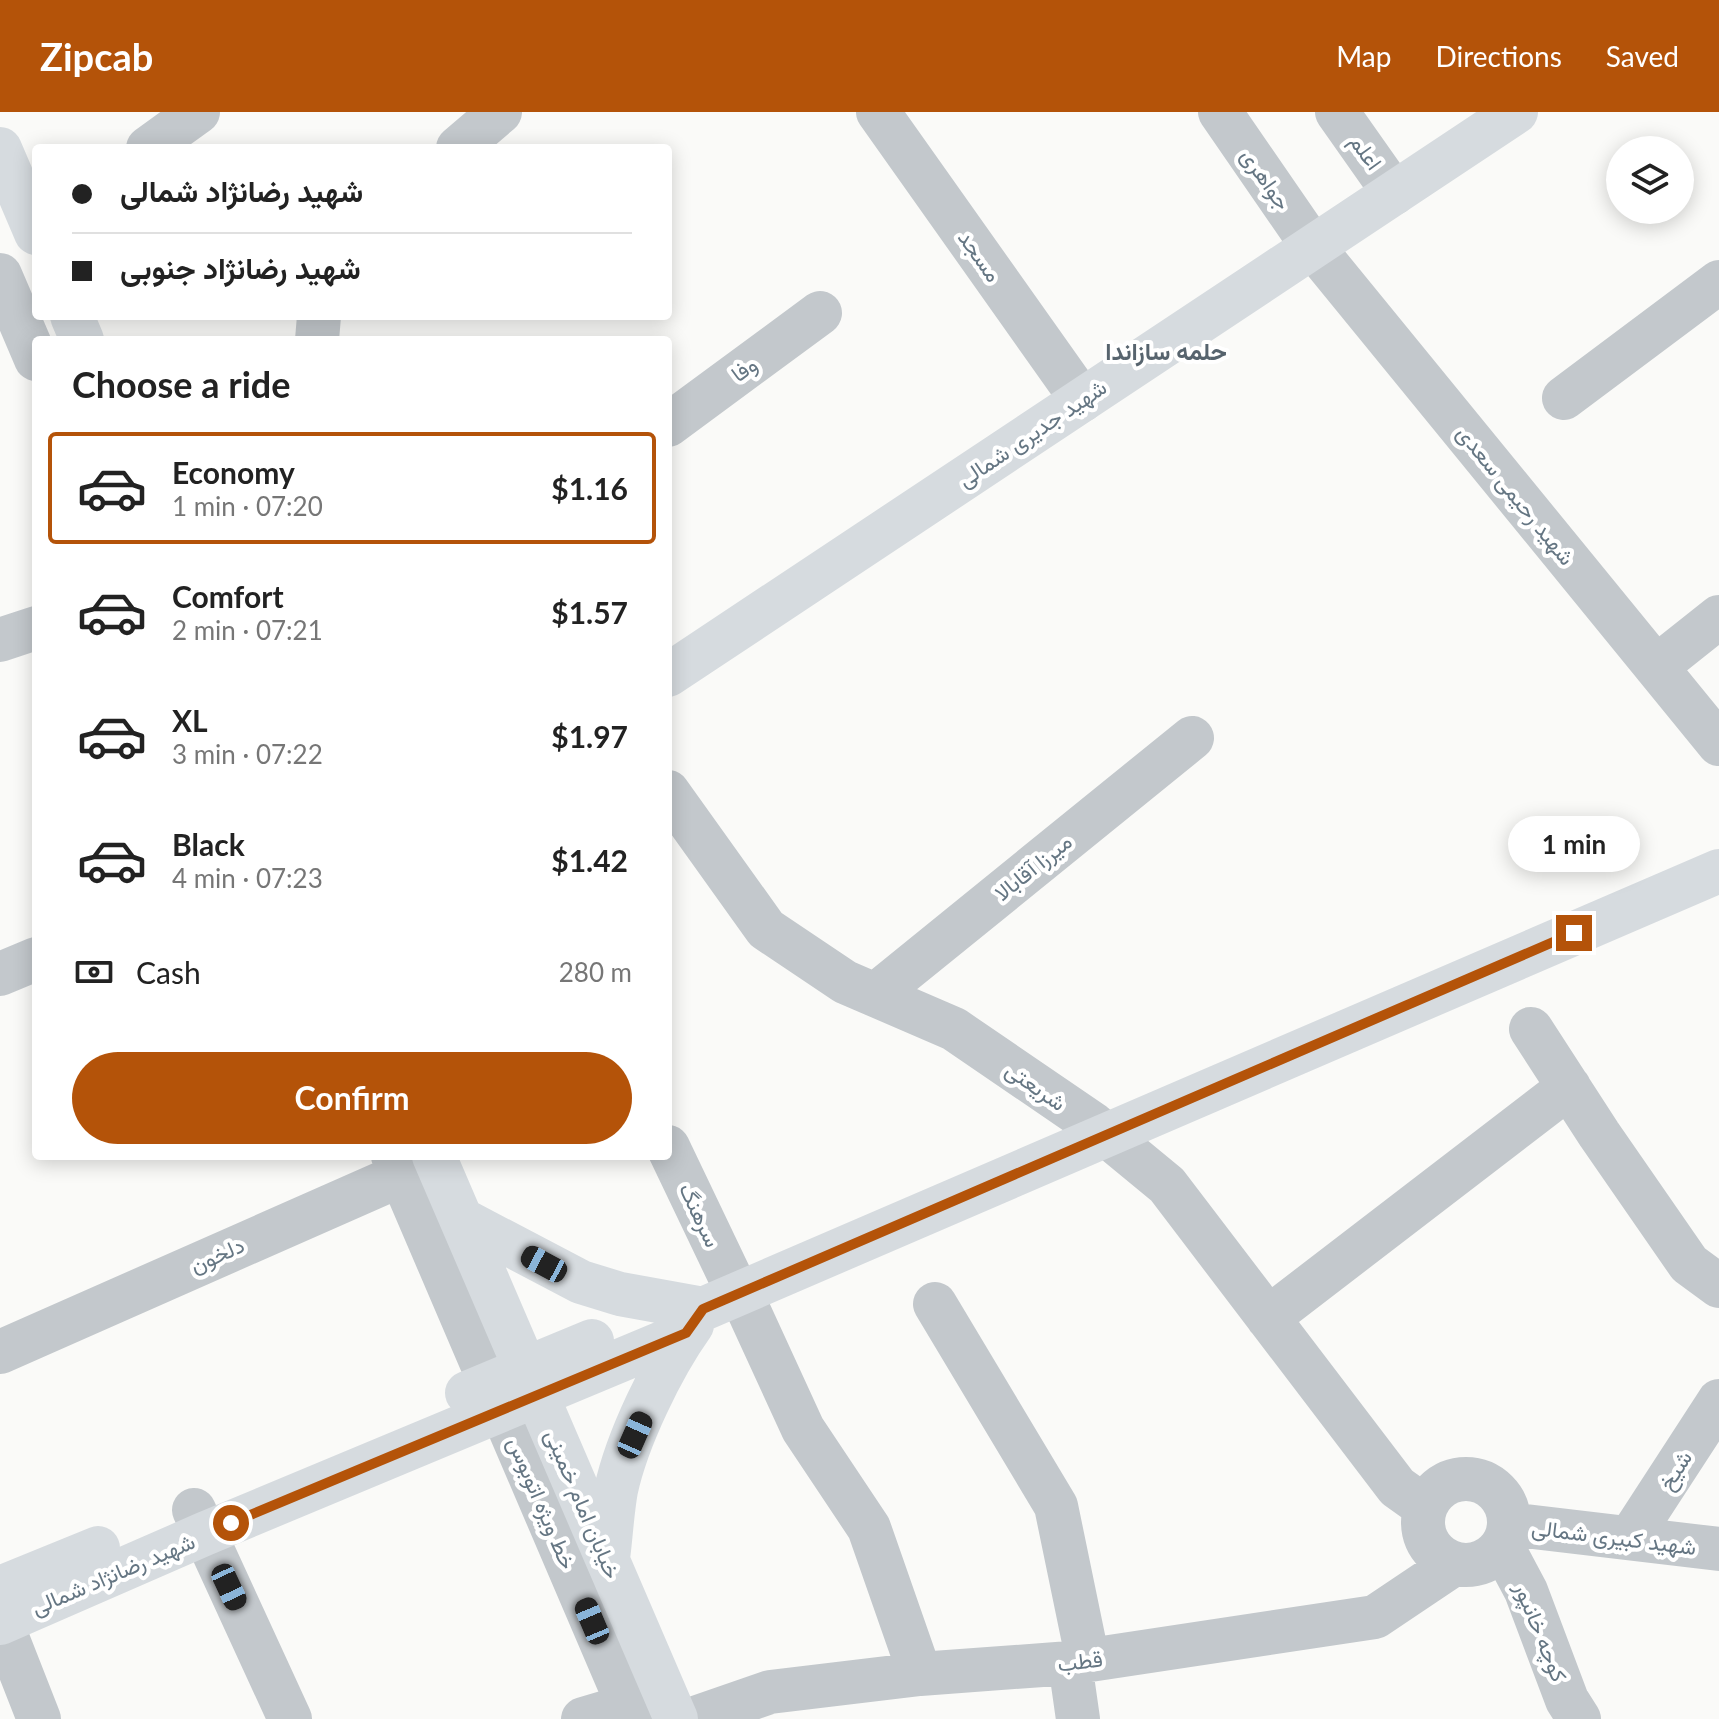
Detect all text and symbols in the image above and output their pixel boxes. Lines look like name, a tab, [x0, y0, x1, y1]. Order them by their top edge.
text: Zipcab	[40, 33, 153, 79]
text: Map	[1336, 39, 1391, 73]
text: Directions	[1435, 39, 1562, 73]
text: Saved	[1606, 39, 1679, 73]
street label: اعلم	[1343, 129, 1388, 176]
map controls	[1606, 136, 1694, 224]
button: layers	[1606, 136, 1694, 224]
street label: جواهری	[1235, 143, 1297, 215]
text: شهید رضانژاد شمالی	[120, 172, 363, 208]
street label: مسجد	[953, 225, 1008, 287]
text: شهید رضانژاد جنوبی	[120, 249, 361, 285]
district label: حلمه سازاندا	[1105, 336, 1227, 367]
street label: وفا	[725, 350, 763, 388]
text: Choose a ride	[72, 362, 291, 406]
street label: شهید جدیری شمالی	[952, 373, 1112, 493]
street label: شهید رحیمی سعدی	[1451, 419, 1581, 571]
icon: car	[76, 452, 148, 524]
text: Economy	[172, 454, 295, 490]
text: $1.16	[551, 470, 628, 506]
text: 1 min · 07:20	[172, 490, 323, 522]
icon: car	[76, 576, 148, 648]
text: Comfort	[172, 578, 284, 614]
text: $1.57	[551, 594, 628, 630]
text: 2 min · 07:21	[172, 614, 323, 646]
icon: car	[76, 700, 148, 772]
text: XL	[172, 702, 208, 738]
text: $1.97	[551, 718, 628, 754]
text: 3 min · 07:22	[172, 738, 323, 770]
callout: 1 min	[1508, 817, 1640, 873]
icon: car	[76, 824, 148, 896]
text: Black	[172, 826, 245, 862]
street label: میرزا آقابالا	[989, 827, 1077, 907]
text: 1 min	[1542, 828, 1606, 860]
text: $1.42	[551, 842, 628, 878]
text: 4 min · 07:23	[172, 862, 323, 894]
route end	[1556, 915, 1592, 951]
icon: cash	[72, 950, 116, 994]
text: Cash	[136, 954, 201, 990]
text: 280 m	[559, 956, 632, 988]
button: Confirm	[72, 1052, 632, 1144]
street label: شریعتی	[1000, 1055, 1072, 1117]
street label: سرهنگ	[673, 1178, 727, 1252]
street label: دلخون	[185, 1231, 249, 1279]
car	[517, 1242, 571, 1286]
car	[614, 1408, 656, 1462]
street label: خیابان امام خمینی	[538, 1425, 627, 1583]
street label: خط ویژه اتوبوس	[502, 1433, 582, 1573]
street label: شیخ	[1652, 1445, 1699, 1496]
route start	[213, 1505, 249, 1541]
street label: شهید کبیری شمالی	[1530, 1513, 1698, 1561]
street label: شهید رضانژاد شمالی	[27, 1527, 199, 1621]
car	[208, 1560, 250, 1614]
street label: کوچه خانپور	[1507, 1577, 1574, 1686]
car	[572, 1594, 612, 1648]
street label: قطب	[1056, 1644, 1104, 1677]

